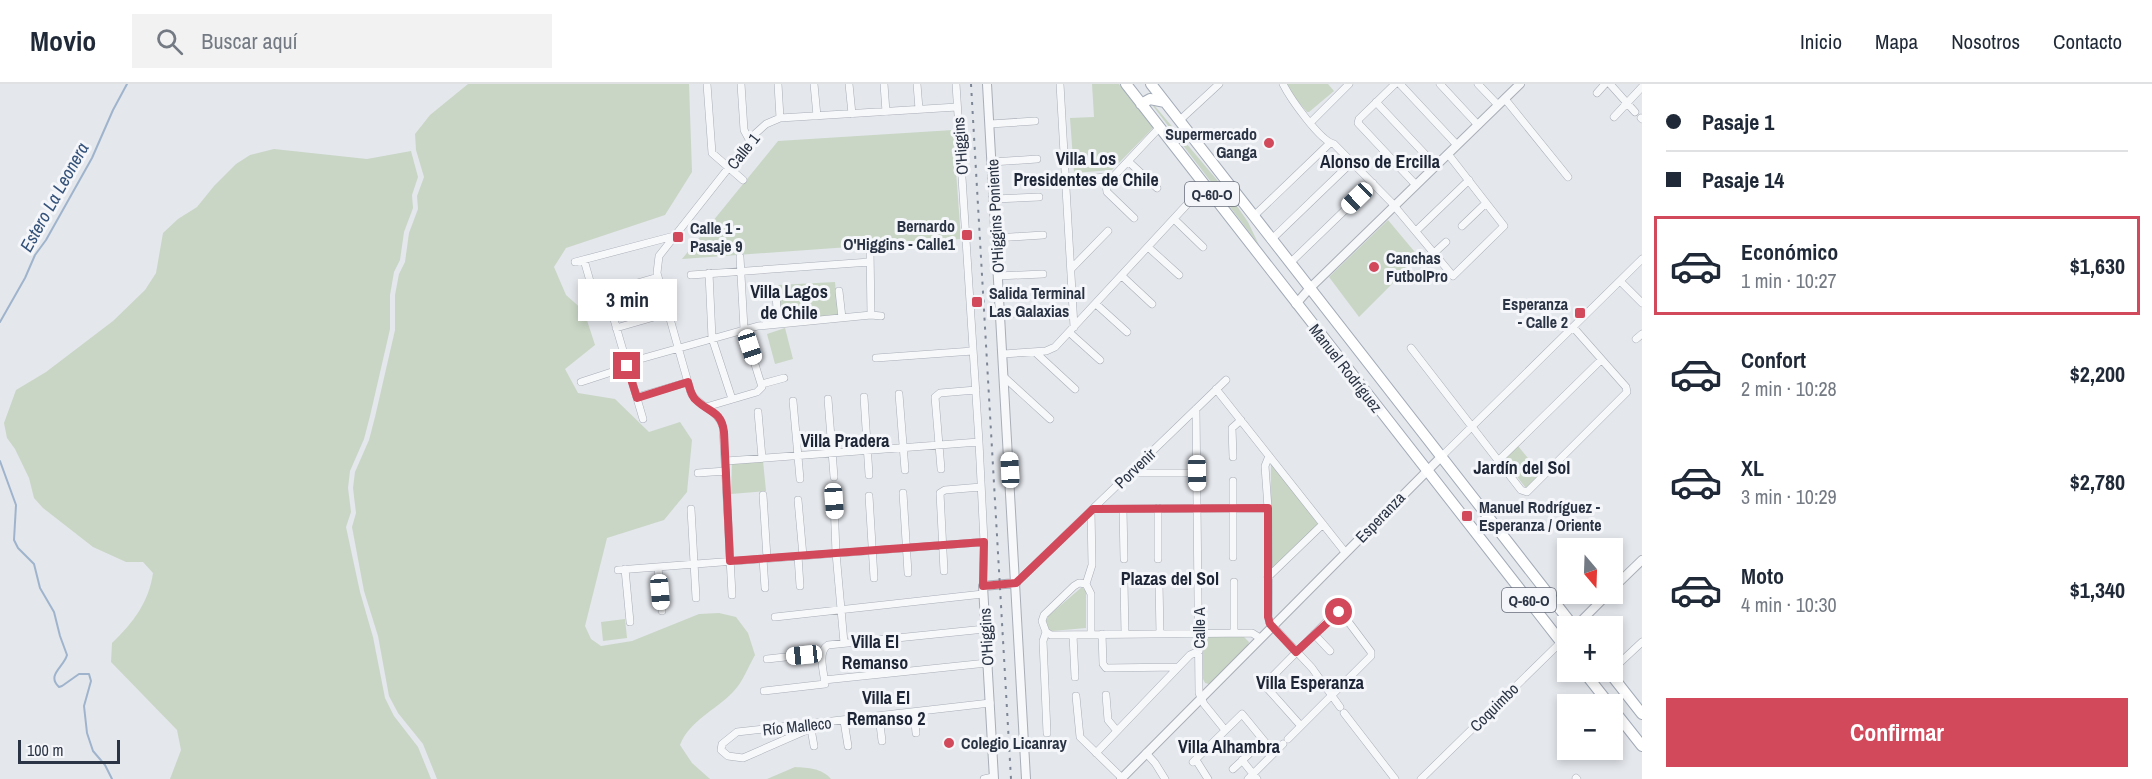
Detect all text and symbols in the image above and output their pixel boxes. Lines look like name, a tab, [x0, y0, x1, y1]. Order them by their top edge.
search box	[132, 14, 552, 68]
text: Movio	[30, 22, 96, 60]
icon: search	[153, 25, 186, 58]
text: Buscar aquí	[201, 26, 298, 56]
text: Inicio	[1800, 27, 1842, 56]
text: Mapa	[1875, 27, 1918, 56]
text: Nosotros	[1951, 27, 2020, 56]
text: Contacto	[2053, 27, 2122, 56]
text: Pasaje 1	[1702, 107, 1774, 137]
street label: O'Higgins	[947, 116, 973, 176]
place label: Supermercado Ganga	[1165, 123, 1258, 163]
street label: Calle 1	[722, 128, 765, 174]
marker: Supermercado Ganga	[1262, 136, 1276, 150]
water label: Estero La Leonera	[14, 138, 94, 256]
district label: Villa Los Presidentes de Chile	[1013, 146, 1159, 192]
district label: Alonso de Ercilla	[1320, 149, 1441, 174]
street label: O'Higgins Poniente	[981, 158, 1009, 274]
text: Pasaje 14	[1702, 165, 1784, 195]
car	[1338, 179, 1376, 217]
road number: Q-60-O	[1185, 182, 1239, 206]
place label: Bernardo O'Higgins - Calle1	[843, 215, 956, 255]
place label: Calle 1 - Pasaje 9	[690, 217, 743, 257]
marker: Bernardo O'Higgins - Calle1	[960, 228, 974, 242]
marker: Calle 1 - Pasaje 9	[671, 230, 685, 244]
text: Económico	[1741, 237, 1838, 267]
icon: car	[1669, 239, 1723, 293]
place label: Canchas FutbolPro	[1386, 247, 1448, 287]
text: $1,630	[2070, 251, 2125, 281]
marker: Canchas FutbolPro	[1367, 260, 1381, 274]
text: 1 min · 10:27	[1741, 267, 1837, 294]
callout: 3 min	[578, 279, 676, 321]
district label: Villa Lagos de Chile	[750, 279, 828, 325]
place label: Salida Terminal Las Galaxias	[989, 282, 1085, 322]
text: 3 min	[606, 286, 649, 313]
place label: Esperanza - Calle 2	[1502, 293, 1569, 333]
marker: Salida Terminal Las Galaxias	[970, 295, 984, 309]
marker: Esperanza - Calle 2	[1573, 306, 1587, 320]
street label: Manuel Rodríguez	[1304, 319, 1388, 417]
car	[736, 327, 764, 367]
text: Confort	[1741, 345, 1806, 375]
icon: car	[1669, 347, 1723, 401]
route end	[613, 352, 640, 379]
text: $2,200	[2070, 359, 2125, 389]
text: 2 min · 10:28	[1741, 375, 1837, 402]
district label: Villa Pradera	[800, 428, 890, 453]
street label: Porvenir	[1110, 442, 1161, 493]
car	[1000, 452, 1020, 488]
text: XL	[1741, 453, 1764, 483]
car	[1188, 455, 1206, 491]
district label: Jardín del Sol	[1474, 455, 1570, 480]
icon: car	[1669, 455, 1723, 509]
text: $2,780	[2070, 467, 2125, 497]
car	[824, 482, 844, 520]
text: 3 min · 10:29	[1741, 483, 1837, 510]
street label: Esperanza	[1350, 486, 1410, 547]
place label: Manuel Rodríguez - Esperanza / Oriente	[1479, 496, 1602, 536]
marker: Manuel Rodríguez - Esperanza / Oriente	[1460, 509, 1474, 523]
north arrow	[1557, 538, 1623, 604]
map controls	[1557, 538, 1623, 760]
text: Moto	[1741, 561, 1784, 591]
icon: car	[1669, 563, 1723, 617]
district label: Plazas del Sol	[1121, 566, 1219, 591]
car	[649, 573, 671, 611]
text: $1,340	[2070, 575, 2125, 605]
road number: Q-60-O	[1502, 588, 1556, 612]
text: 4 min · 10:30	[1741, 591, 1837, 618]
route start	[1325, 598, 1352, 625]
street label: O'Higgins	[973, 607, 999, 667]
street label: Calle A	[1188, 607, 1210, 649]
button: +	[1557, 616, 1623, 682]
district label: Villa El Remanso	[842, 629, 908, 675]
car	[785, 644, 823, 666]
district label: Villa Esperanza	[1256, 670, 1365, 695]
street label: Coquimbo	[1465, 678, 1523, 736]
district label: Villa El Remanso 2	[847, 685, 925, 731]
button: −	[1557, 694, 1623, 760]
button: Confirmar	[1666, 698, 2128, 767]
street label: Río Malleco	[761, 711, 833, 741]
place label: Colegio Licanray	[961, 732, 1067, 754]
district label: Villa Alhambra	[1178, 734, 1281, 759]
marker: Colegio Licanray	[942, 736, 956, 750]
scale bar	[18, 737, 120, 764]
text: 100 m	[27, 739, 63, 761]

